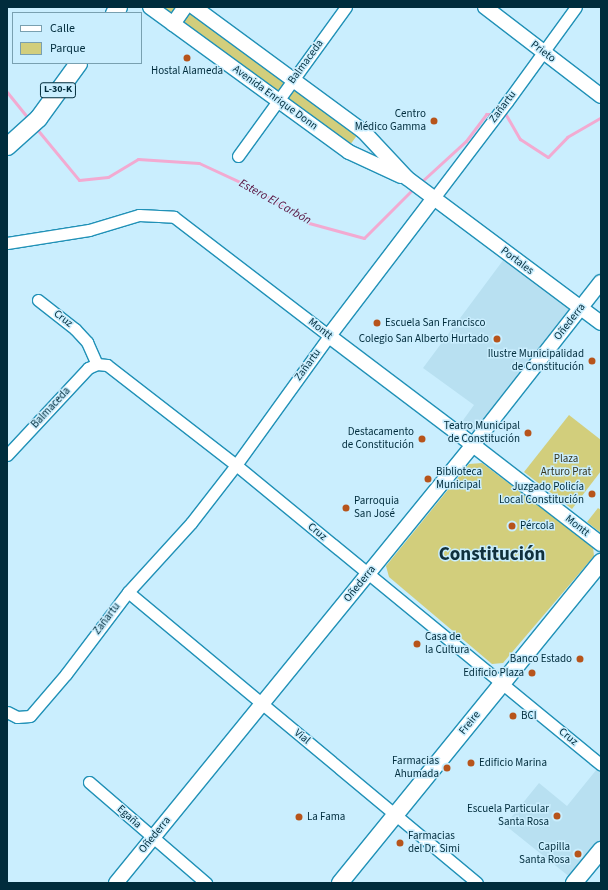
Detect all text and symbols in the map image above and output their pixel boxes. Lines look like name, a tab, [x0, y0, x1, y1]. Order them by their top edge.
legend	[12, 12, 142, 64]
text: Calle	[50, 20, 75, 37]
street label: Balmaceda	[286, 37, 326, 87]
street label: Prieto	[528, 38, 558, 66]
text: Parque	[50, 40, 86, 57]
marker: Hostal Alameda	[182, 53, 192, 63]
street label: Avenida Enrique Donn	[230, 63, 320, 133]
place label: Hostal Alameda	[151, 64, 223, 78]
road number: L-30-K	[39, 82, 77, 98]
street label: Zañartu	[487, 89, 519, 125]
place label: Centro Médico Gamma	[355, 108, 426, 134]
marker: Centro Médico Gamma	[429, 116, 439, 126]
water label: Estero El Carbón	[236, 176, 314, 228]
street label: Portales	[498, 244, 536, 278]
street label: Oñederra	[551, 301, 589, 343]
street label: Cruz	[51, 307, 75, 331]
street label: Montt	[305, 315, 335, 343]
place label: Escuela San Francisco	[385, 316, 485, 330]
marker: Escuela San Francisco	[372, 318, 382, 328]
place label: Colegio San Alberto Hurtado	[359, 332, 489, 346]
marker: Colegio San Alberto Hurtado	[492, 334, 502, 344]
street label: Zañartu	[292, 346, 324, 384]
place label: Ilustre Municipalidad de Constitución	[488, 348, 584, 374]
marker: Ilustre Municipalidad de Constitución	[587, 356, 597, 366]
street label: Balmaceda	[29, 385, 73, 431]
place label: Teatro Municipal de Constitución	[444, 420, 520, 446]
place label: Destacamento de Constitución	[342, 426, 414, 452]
marker: Teatro Municipal de Constitución	[523, 428, 533, 438]
marker: Destacamento de Constitución	[417, 434, 427, 444]
park label: Plaza Arturo Prat	[541, 453, 591, 479]
place label: Biblioteca Municipal	[436, 466, 482, 492]
marker: Biblioteca Municipal	[423, 474, 433, 484]
place label: Juzgado Policía Local Constitución	[499, 481, 584, 507]
marker: Juzgado Policía Local Constitución	[587, 489, 597, 499]
place label: Parroquia San José	[354, 495, 399, 521]
marker: Parroquia San José	[341, 503, 351, 513]
street label: Montt	[562, 512, 592, 540]
place label: Pércola	[520, 519, 554, 533]
street label: Cruz	[305, 520, 329, 544]
marker: Pércola	[507, 521, 517, 531]
district label: Constitución	[439, 544, 545, 566]
street label: Oñederra	[341, 563, 379, 605]
street label: Zañartu	[91, 601, 123, 637]
place label: Casa de la Cultura	[425, 631, 469, 657]
marker: Casa de la Cultura	[412, 639, 422, 649]
place label: Banco Estado	[510, 652, 572, 666]
marker: Banco Estado	[575, 654, 585, 664]
place label: Edificio Plaza	[463, 666, 524, 680]
marker: Edificio Plaza	[527, 668, 537, 678]
street label: Freire	[457, 709, 483, 737]
place label: BCI	[521, 709, 537, 723]
marker: BCI	[508, 711, 518, 721]
street label: Cruz	[556, 725, 580, 749]
street label: Vial	[291, 727, 313, 747]
place label: Farmacias Ahumada	[392, 755, 439, 781]
place label: Edificio Marina	[479, 756, 547, 770]
marker: Edificio Marina	[466, 758, 476, 768]
marker: Farmacias Ahumada	[442, 763, 452, 773]
street label: Egaña	[114, 803, 144, 831]
place label: Escuela Particular Santa Rosa	[467, 803, 549, 829]
place label: La Fama	[307, 810, 345, 824]
marker: Escuela Particular Santa Rosa	[552, 811, 562, 821]
marker: La Fama	[294, 812, 304, 822]
street label: Oñederra	[136, 814, 174, 856]
place label: Farmacias del Dr. Simi	[408, 830, 460, 856]
marker: Farmacias del Dr. Simi	[395, 838, 405, 848]
place label: Capilla Santa Rosa	[519, 841, 570, 867]
marker: Capilla Santa Rosa	[573, 849, 583, 859]

